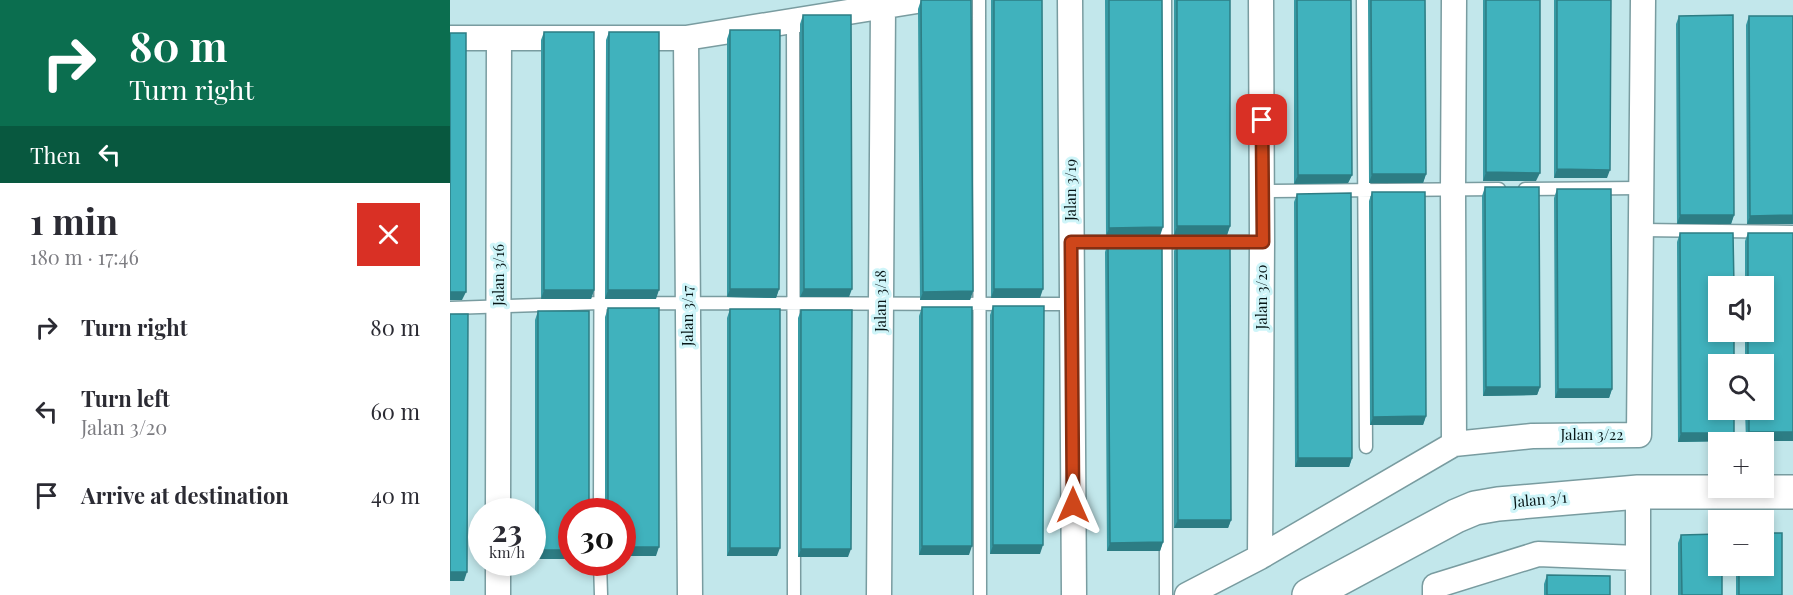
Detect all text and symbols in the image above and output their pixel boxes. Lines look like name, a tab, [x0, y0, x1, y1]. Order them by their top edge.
text: 80 m	[129, 17, 227, 73]
icon: right	[30, 24, 108, 102]
text: Turn right	[129, 71, 254, 107]
pin	[1236, 94, 1287, 145]
icon: arrive	[1245, 103, 1278, 136]
icon: left	[93, 138, 126, 171]
text: Then	[30, 140, 81, 170]
street label: Jalan 3/19	[1060, 159, 1080, 222]
text: 1 min	[30, 196, 118, 244]
button: close	[357, 203, 420, 266]
text: 180 m · 17:46	[30, 243, 139, 270]
street label: Jalan 3/16	[488, 244, 508, 307]
street label: Jalan 3/20	[1251, 265, 1271, 330]
street label: Jalan 3/18	[870, 270, 890, 333]
map controls	[1708, 276, 1774, 576]
button: sound	[1708, 276, 1774, 342]
street label: Jalan 3/17	[677, 286, 697, 347]
icon: right	[30, 311, 63, 344]
text: Turn right	[81, 312, 187, 342]
text: 80 m	[370, 312, 420, 342]
button: search	[1708, 354, 1774, 420]
text: Turn left	[81, 383, 170, 413]
icon: left	[30, 395, 63, 428]
text: 60 m	[370, 396, 420, 426]
text: Jalan 3/20	[81, 413, 167, 440]
street label: Jalan 3/22	[1560, 424, 1623, 444]
button: +	[1708, 432, 1774, 498]
position arrow	[1041, 473, 1105, 537]
icon: arrive	[30, 479, 63, 512]
text: Arrive at destination	[81, 480, 289, 510]
text: 40 m	[371, 480, 420, 510]
street label: Jalan 3/1	[1511, 487, 1568, 511]
speed limit sign: 30	[558, 498, 636, 576]
text: 23	[492, 510, 522, 550]
button: −	[1708, 510, 1774, 576]
text: km/h	[489, 542, 525, 562]

